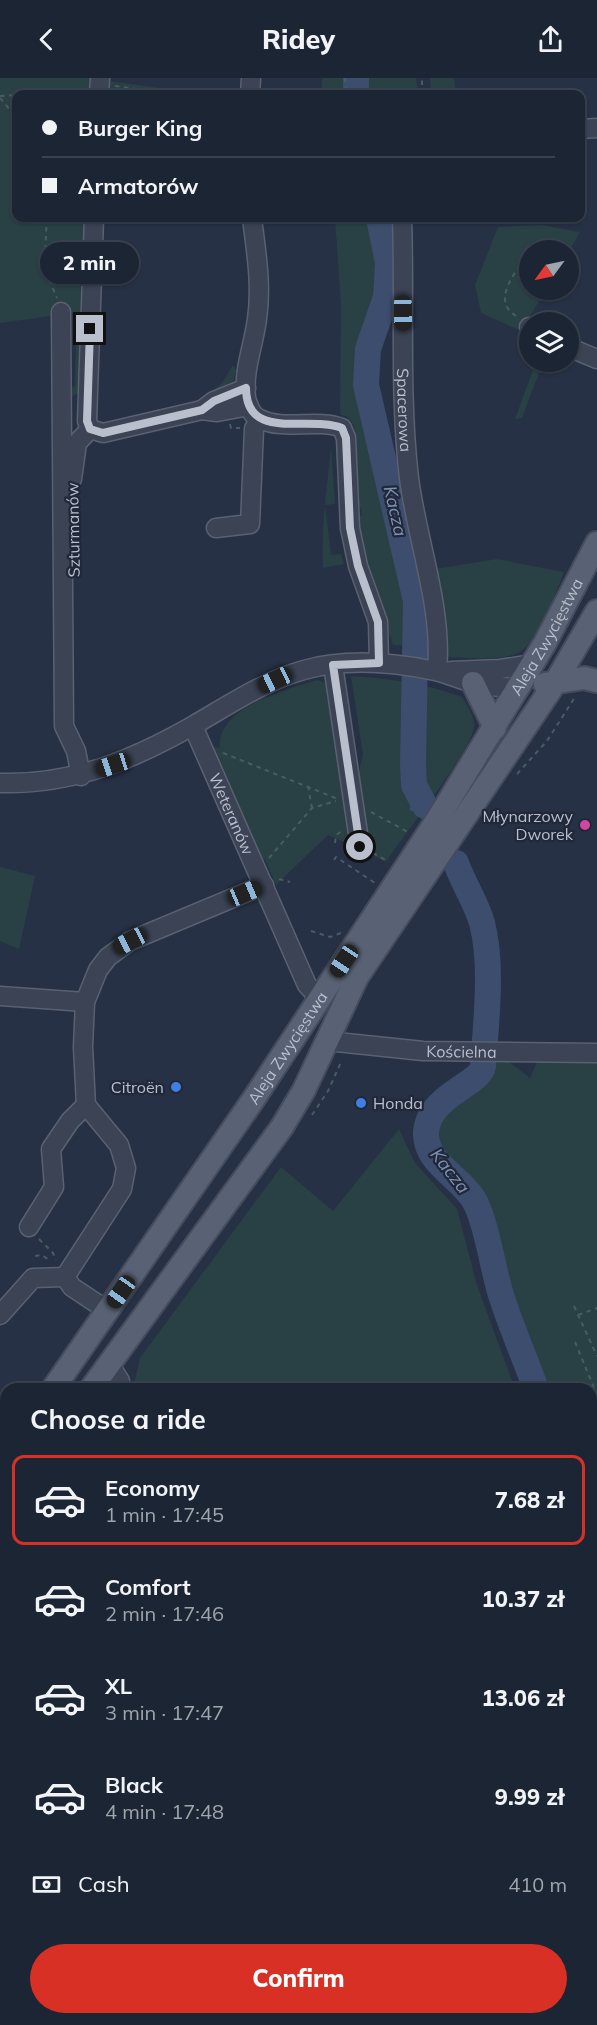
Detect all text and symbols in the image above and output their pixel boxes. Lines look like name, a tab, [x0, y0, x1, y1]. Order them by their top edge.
text: Ridey	[262, 22, 335, 56]
icon: back	[30, 23, 63, 56]
icon: share	[534, 23, 567, 56]
text: Burger King	[78, 114, 203, 142]
text: Armatorów	[78, 172, 199, 200]
north arrow	[519, 240, 579, 300]
map controls	[519, 240, 579, 372]
callout: 2 min	[40, 242, 140, 284]
text: 2 min	[63, 250, 116, 275]
car	[394, 295, 412, 331]
button: layers	[519, 312, 579, 372]
route end	[76, 315, 103, 342]
street label: Spacerowa	[393, 368, 416, 453]
street label: Szturmanów	[62, 482, 84, 578]
water label: Kacza	[379, 483, 412, 539]
street label: Aleja Zwycięstwa	[506, 575, 587, 699]
car	[255, 664, 295, 696]
car	[93, 751, 133, 779]
street label: Weteranów	[205, 770, 258, 858]
place label: Młynarzowy Dworek	[482, 806, 574, 844]
marker: Młynarzowy Dworek	[578, 818, 592, 832]
route start	[346, 833, 373, 860]
car	[225, 878, 265, 908]
car	[110, 925, 150, 957]
car	[326, 941, 362, 981]
street label: Aleja Zwycięstwa	[243, 988, 332, 1108]
street label: Kościelna	[426, 1041, 497, 1062]
place label: Citroën	[111, 1077, 164, 1097]
marker: Citroën	[169, 1080, 183, 1094]
place label: Honda	[373, 1093, 423, 1113]
marker: Honda	[354, 1096, 368, 1110]
water label: Kacza	[426, 1143, 475, 1198]
car	[103, 1272, 139, 1312]
text: Choose a ride	[30, 1402, 206, 1436]
icon: car	[33, 1473, 87, 1527]
text: Economy	[105, 1474, 200, 1502]
text: 7.68 zł	[495, 1486, 564, 1514]
text: 1 min · 17:45	[105, 1502, 224, 1527]
icon: car	[33, 1572, 87, 1626]
text: Comfort	[105, 1573, 191, 1601]
text: 10.37 zł	[482, 1585, 564, 1613]
text: 2 min · 17:46	[105, 1601, 224, 1626]
icon: car	[33, 1671, 87, 1725]
text: XL	[105, 1672, 132, 1700]
text: 13.06 zł	[482, 1684, 564, 1712]
text: 3 min · 17:47	[105, 1700, 224, 1725]
icon: car	[33, 1770, 87, 1824]
text: Black	[105, 1771, 163, 1799]
text: 9.99 zł	[495, 1783, 564, 1811]
text: 4 min · 17:48	[105, 1799, 224, 1824]
icon: cash	[30, 1868, 63, 1901]
text: Cash	[78, 1870, 130, 1898]
text: 410 m	[508, 1872, 567, 1897]
button: Confirm	[30, 1944, 567, 2013]

